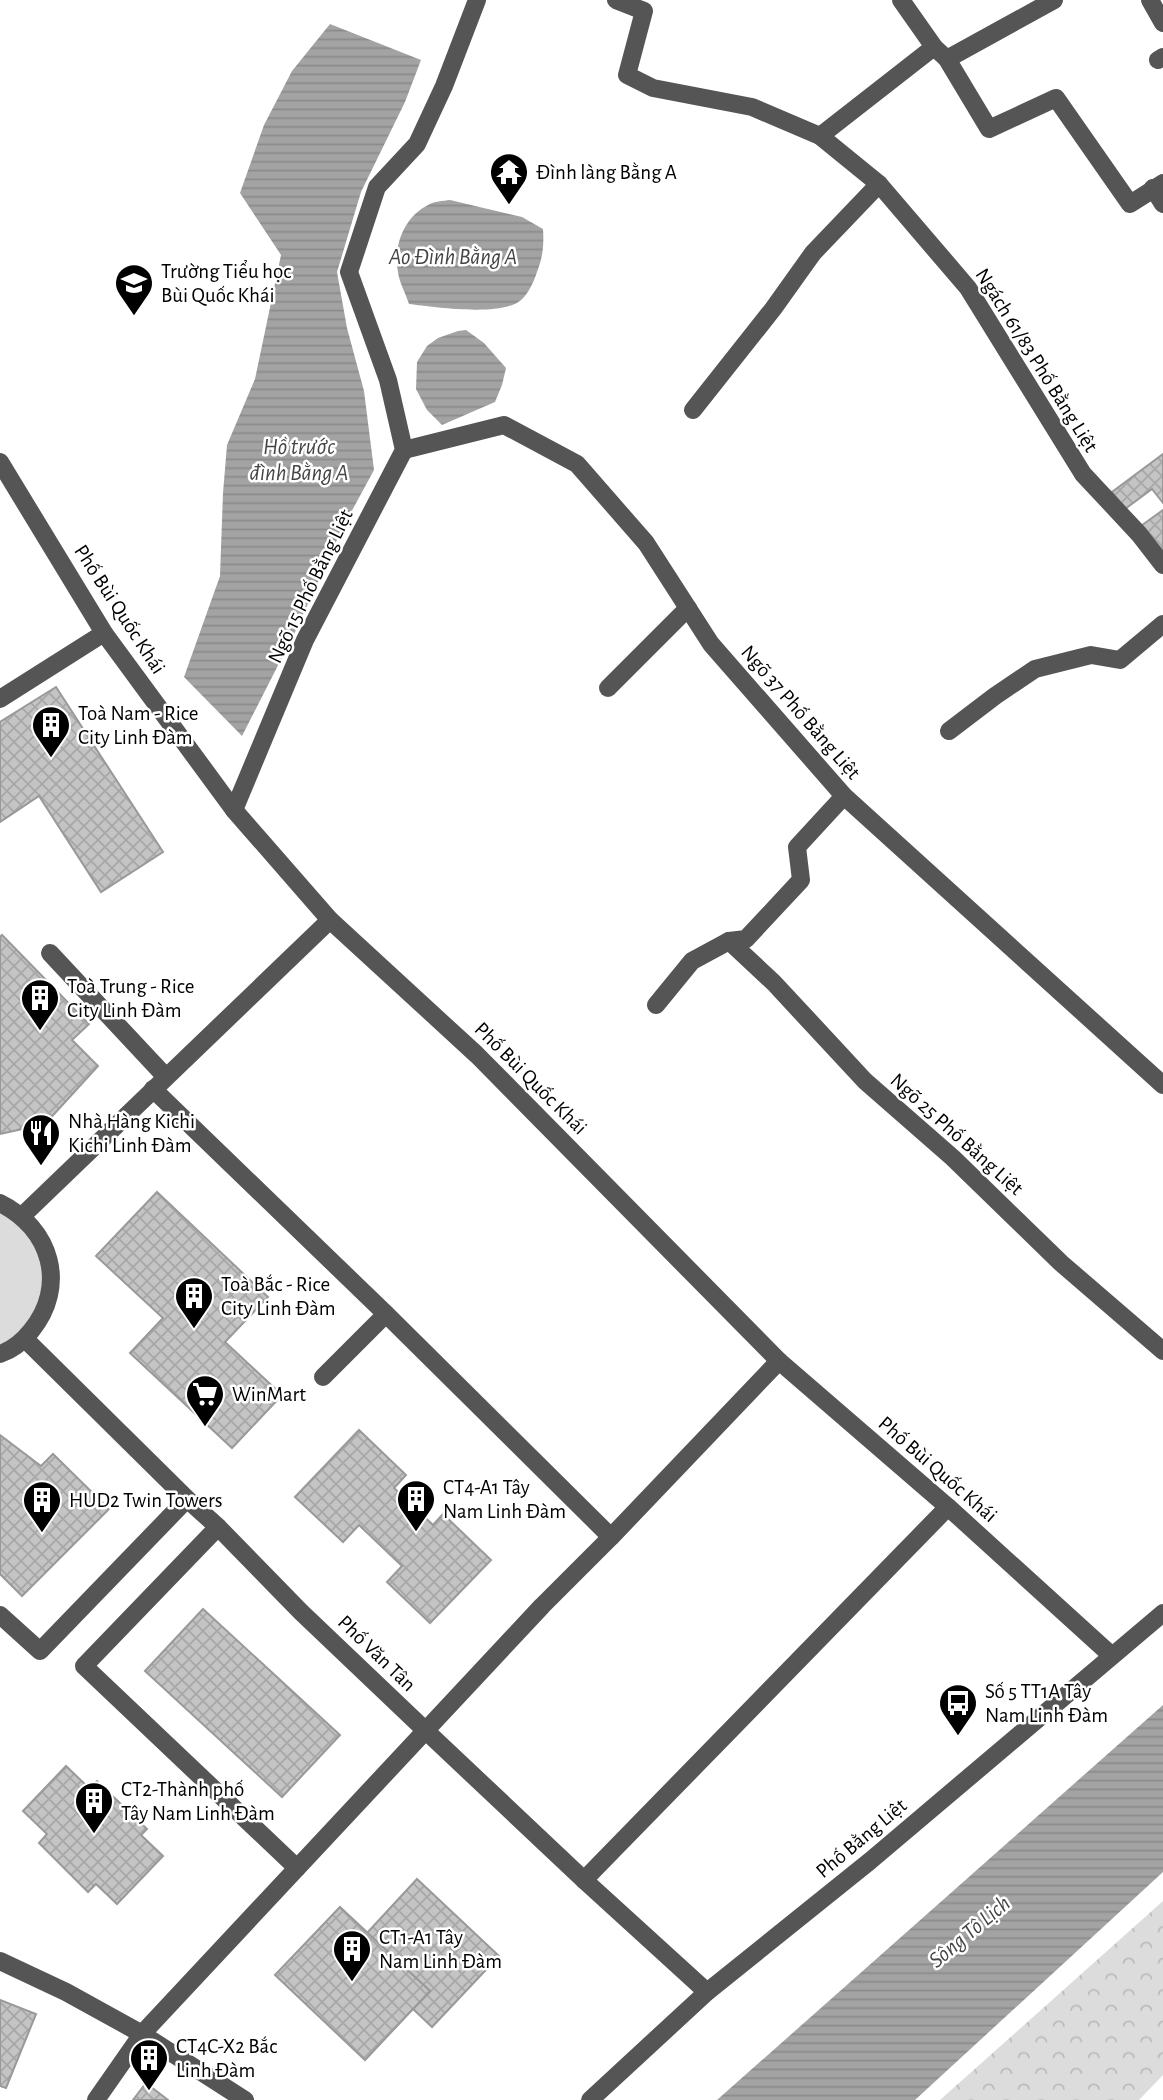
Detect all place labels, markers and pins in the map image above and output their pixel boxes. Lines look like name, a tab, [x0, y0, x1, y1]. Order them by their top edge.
temple icon: Đình làng Bằng A	[488, 151, 530, 206]
place label: Đình làng Bằng A	[536, 162, 677, 183]
place label: Trường Tiểu học Bùi Quốc Khái	[161, 260, 291, 306]
school or university icon: Trường Tiểu học Bùi Quốc Khái	[113, 262, 155, 317]
place label: Toà Nam - Rice City Linh Đàm	[78, 703, 198, 748]
building icon: Toà Nam - Rice City Linh Đàm	[30, 704, 72, 759]
place label: Toà Trung - Rice City Linh Đàm	[67, 976, 195, 1021]
building icon: Toà Trung - Rice City Linh Đàm	[19, 977, 61, 1032]
place label: Nhà Hàng Kichi Kichi Linh Đàm	[68, 1111, 195, 1156]
restaurant icon: Nhà Hàng Kichi Kichi Linh Đàm	[20, 1112, 62, 1167]
place label: Toà Bắc - Rice City Linh Đàm	[221, 1274, 336, 1319]
building icon: Toà Bắc - Rice City Linh Đàm	[173, 1275, 215, 1330]
supermarket icon: WinMart	[184, 1373, 226, 1428]
place label: WinMart	[232, 1384, 306, 1405]
place label: CT4-A1 Tây Nam Linh Đàm	[443, 1477, 566, 1522]
building icon: CT4-A1 Tây Nam Linh Đàm	[395, 1478, 437, 1533]
building icon: HUD2 Twin Towers	[21, 1479, 63, 1534]
place label: HUD2 Twin Towers	[69, 1490, 223, 1511]
place label: Số 5 TT1A Tây Nam Linh Đàm	[985, 1681, 1108, 1726]
bus stop icon: Số 5 TT1A Tây Nam Linh Đàm	[937, 1682, 979, 1737]
place label: CT2-Thành phố Tây Nam Linh Đàm	[121, 1779, 275, 1824]
building icon: CT2-Thành phố Tây Nam Linh Đàm	[73, 1780, 115, 1835]
place label: CT1-A1 Tây Nam Linh Đàm	[379, 1927, 502, 1972]
building icon: CT1-A1 Tây Nam Linh Đàm	[331, 1928, 373, 1983]
place label: CT4C-X2 Bắc Linh Đàm	[176, 2036, 277, 2081]
building icon: CT4C-X2 Bắc Linh Đàm	[128, 2037, 170, 2092]

